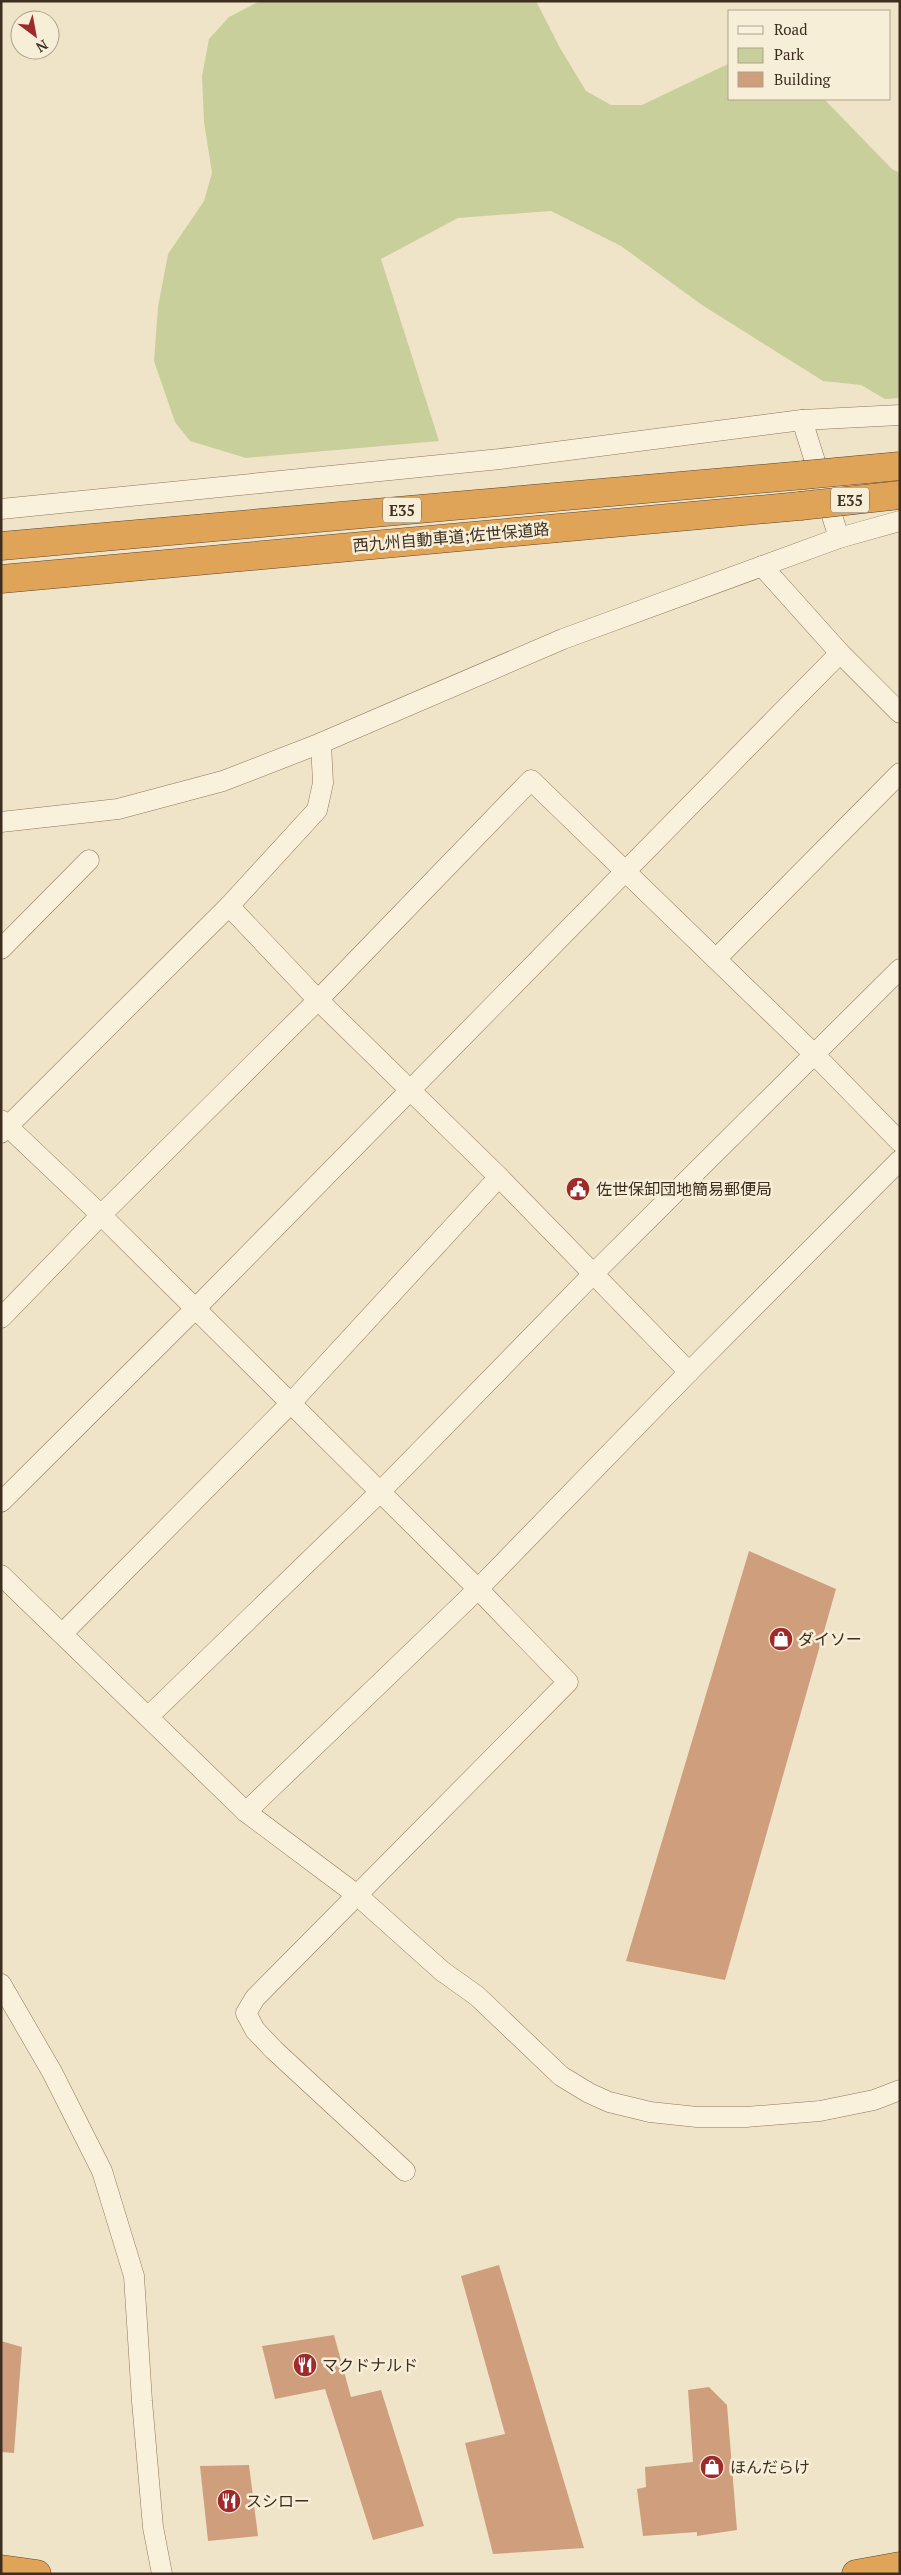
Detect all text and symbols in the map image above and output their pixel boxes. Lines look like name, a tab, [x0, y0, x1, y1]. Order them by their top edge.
north arrow	[10, 10, 60, 60]
legend	[728, 10, 891, 100]
text: Road	[774, 19, 807, 39]
text: N	[32, 36, 52, 58]
text: Park	[774, 44, 804, 64]
text: Building	[774, 69, 832, 89]
road number: E35	[831, 488, 869, 512]
road number: E35	[383, 498, 421, 522]
street label: 西九州自動車道;佐世保道路	[352, 517, 550, 557]
public building icon: 佐世保卸団地簡易郵便局	[565, 1176, 591, 1202]
place label: 佐世保卸団地簡易郵便局	[596, 1178, 772, 1200]
shop icon: ダイソー	[768, 1626, 794, 1652]
place label: ダイソー	[798, 1628, 862, 1650]
restaurant icon: マクドナルド	[292, 2352, 318, 2378]
place label: マクドナルド	[322, 2354, 418, 2376]
shop icon: ほんだらけ	[699, 2454, 725, 2480]
place label: ほんだらけ	[730, 2456, 810, 2478]
restaurant icon: スシロー	[216, 2488, 242, 2514]
place label: スシロー	[246, 2490, 310, 2512]

